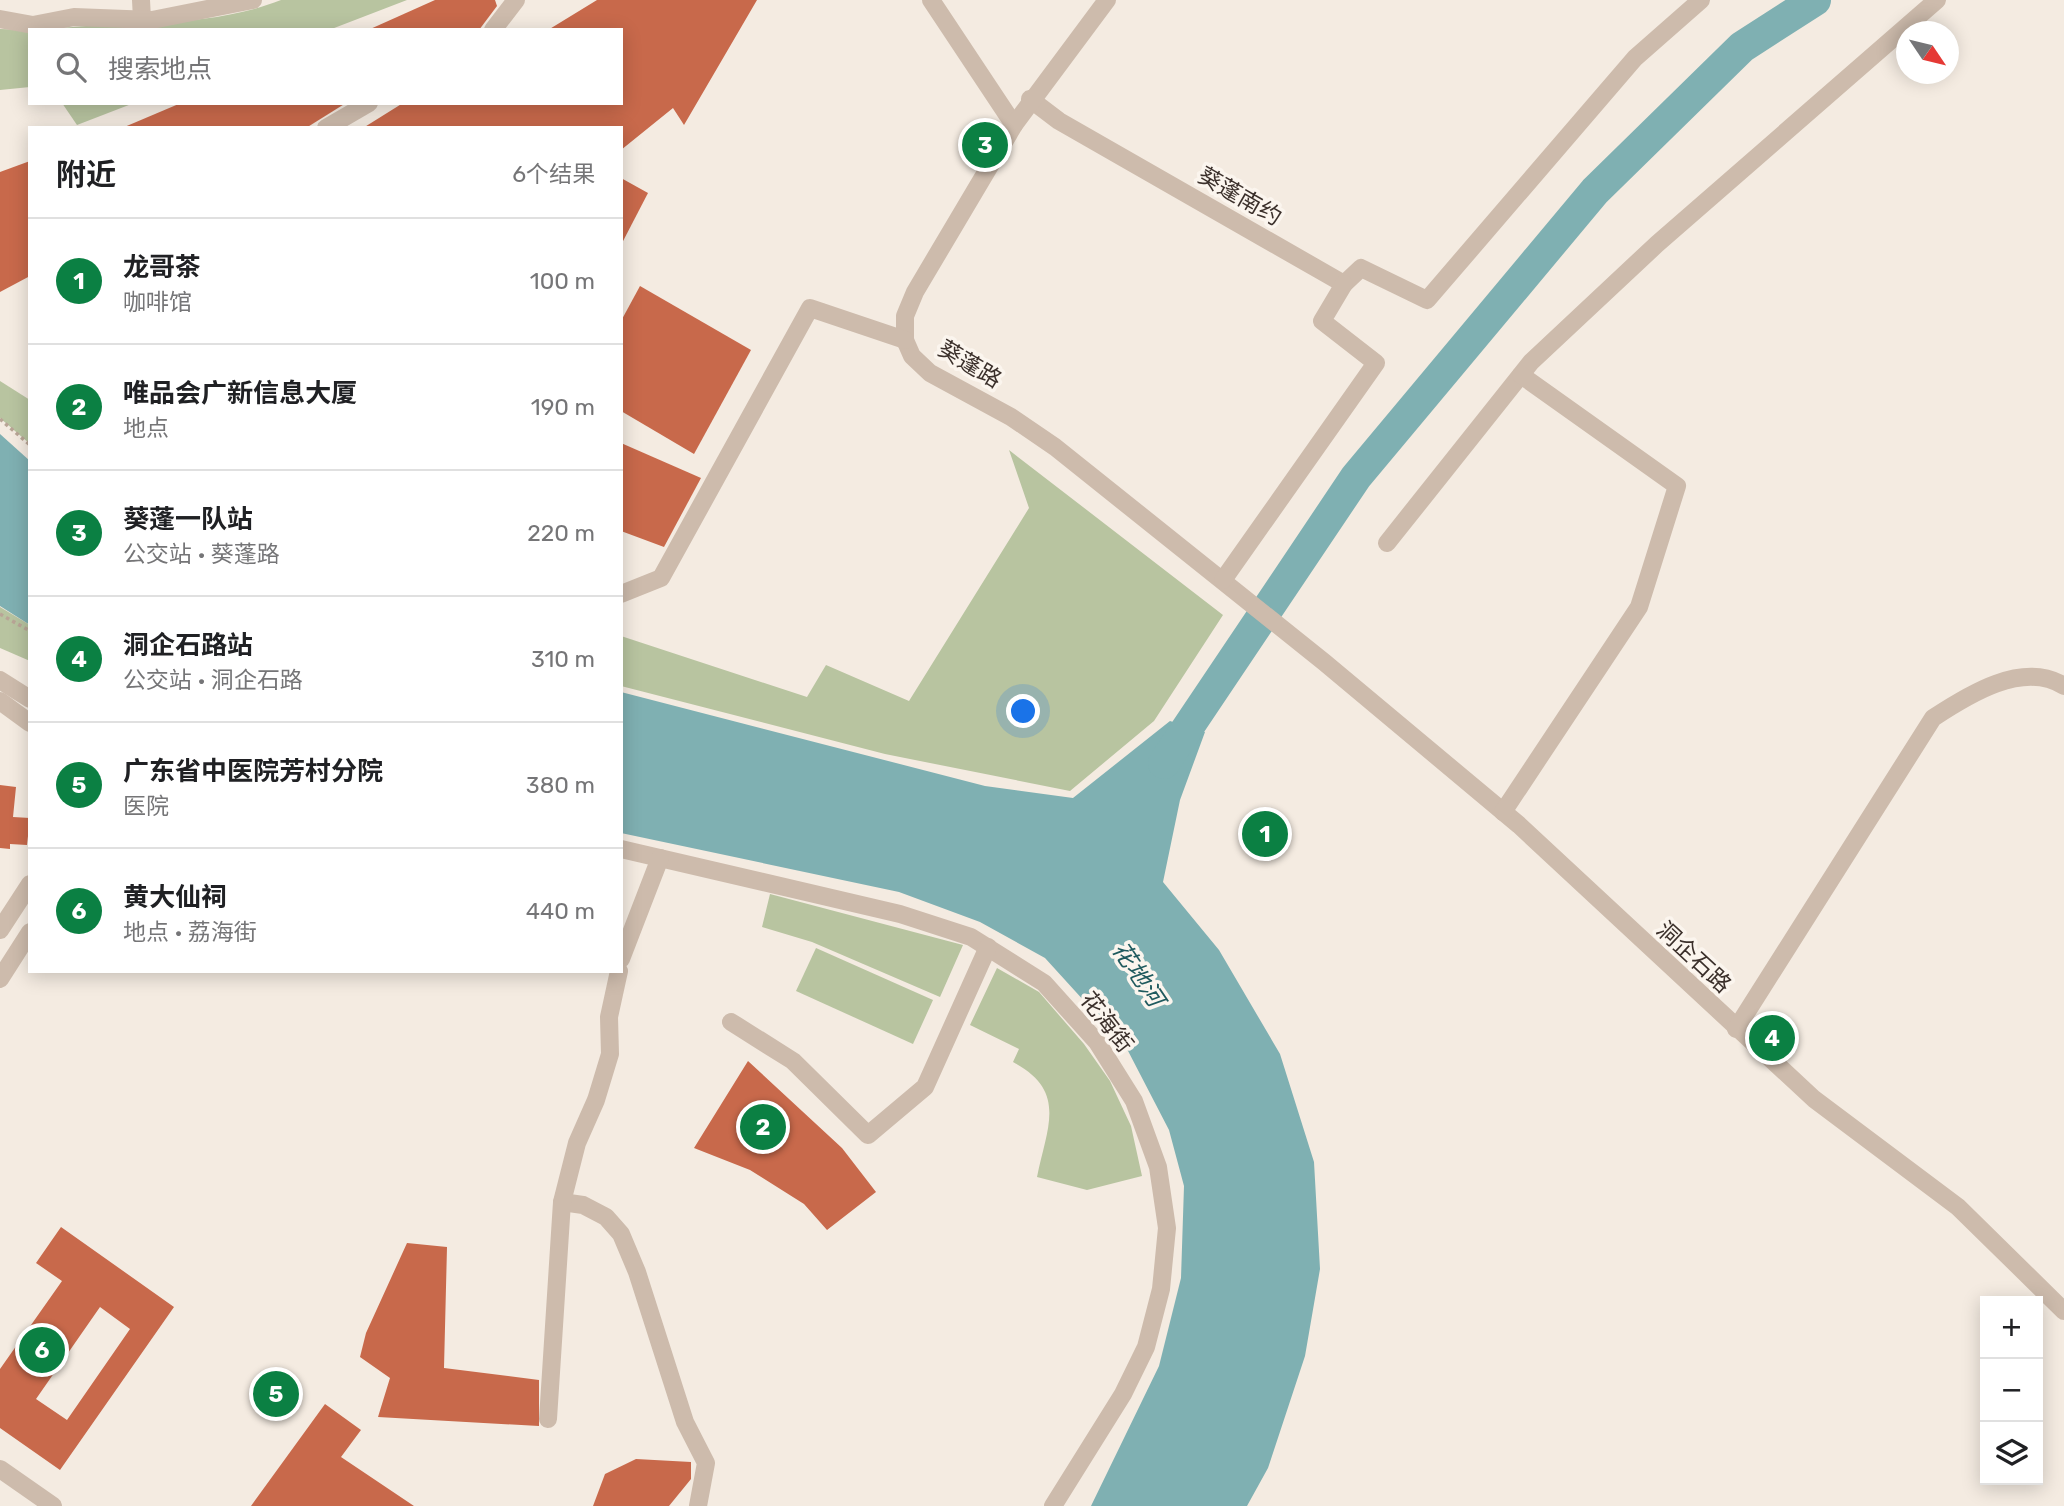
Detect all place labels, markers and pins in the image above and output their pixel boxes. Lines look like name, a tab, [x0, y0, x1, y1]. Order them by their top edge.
pin: 3	[962, 119, 1008, 171]
pin: 1	[1242, 808, 1288, 860]
pin: 4	[1749, 1012, 1795, 1064]
pin: 2	[740, 1101, 786, 1153]
pin: 6	[19, 1324, 65, 1376]
pin: 5	[253, 1368, 299, 1420]

